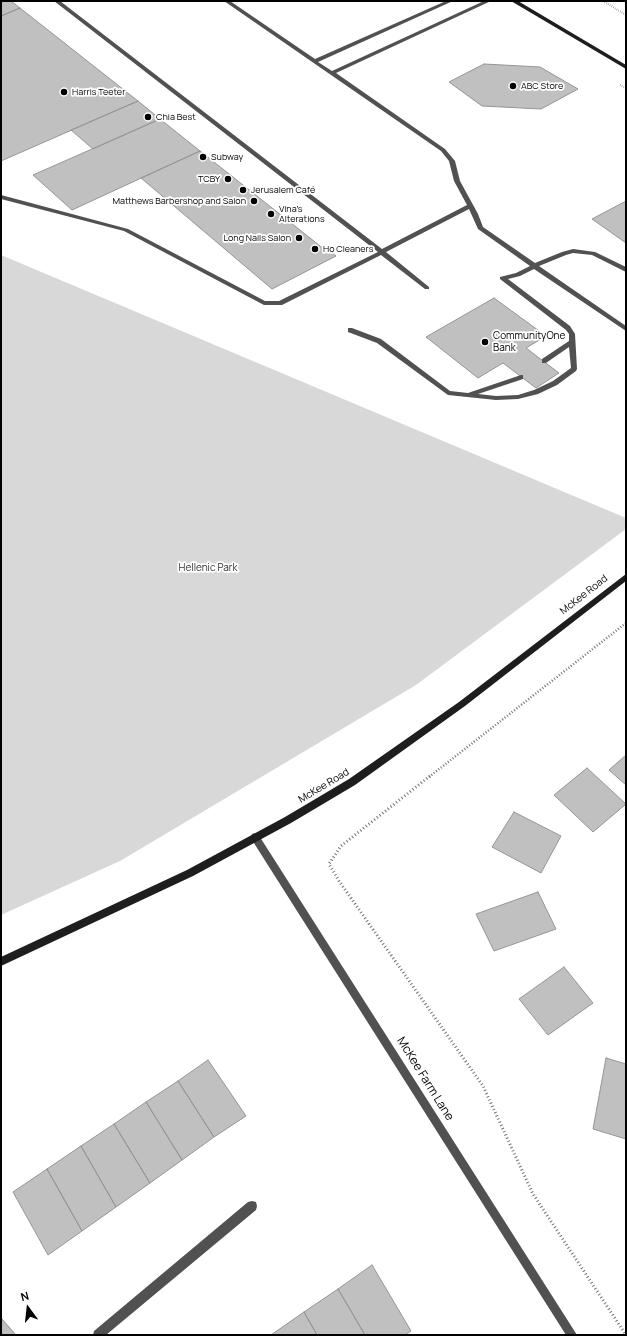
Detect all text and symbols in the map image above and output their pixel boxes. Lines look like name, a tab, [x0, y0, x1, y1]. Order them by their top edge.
marker: ABC Store	[508, 81, 518, 91]
place label: ABC Store	[521, 81, 563, 91]
marker: Harris Teeter	[59, 87, 69, 97]
place label: Harris Teeter	[72, 87, 125, 97]
marker: Chia Best	[143, 112, 153, 122]
place label: Chia Best	[156, 112, 196, 122]
marker: Subway	[198, 152, 208, 162]
place label: Subway	[211, 152, 243, 162]
place label: TCBY	[198, 174, 220, 184]
marker: TCBY	[223, 174, 233, 184]
marker: Jerusalem Café	[238, 185, 248, 195]
place label: Jerusalem Café	[251, 185, 315, 195]
place label: Matthews Barbershop and Salon	[112, 196, 246, 206]
marker: Matthews Barbershop and Salon	[249, 196, 259, 206]
place label: Vina’s Alterations	[279, 204, 325, 225]
marker: Vina’s Alterations	[266, 209, 276, 219]
place label: Long Nails Salon	[223, 233, 291, 243]
marker: Long Nails Salon	[294, 233, 304, 243]
marker: Ho Cleaners	[310, 244, 320, 254]
place label: Ho Cleaners	[323, 244, 373, 254]
place label: CommunityOne Bank	[493, 330, 565, 354]
marker: CommunityOne Bank	[480, 337, 490, 347]
park label: Hellenic Park	[179, 562, 237, 574]
street label: McKee Road	[558, 573, 610, 617]
street label: McKee Road	[297, 766, 351, 806]
street label: McKee Farm Lane	[393, 1034, 457, 1124]
north arrow	[8, 1288, 48, 1328]
text: N	[19, 1288, 31, 1304]

